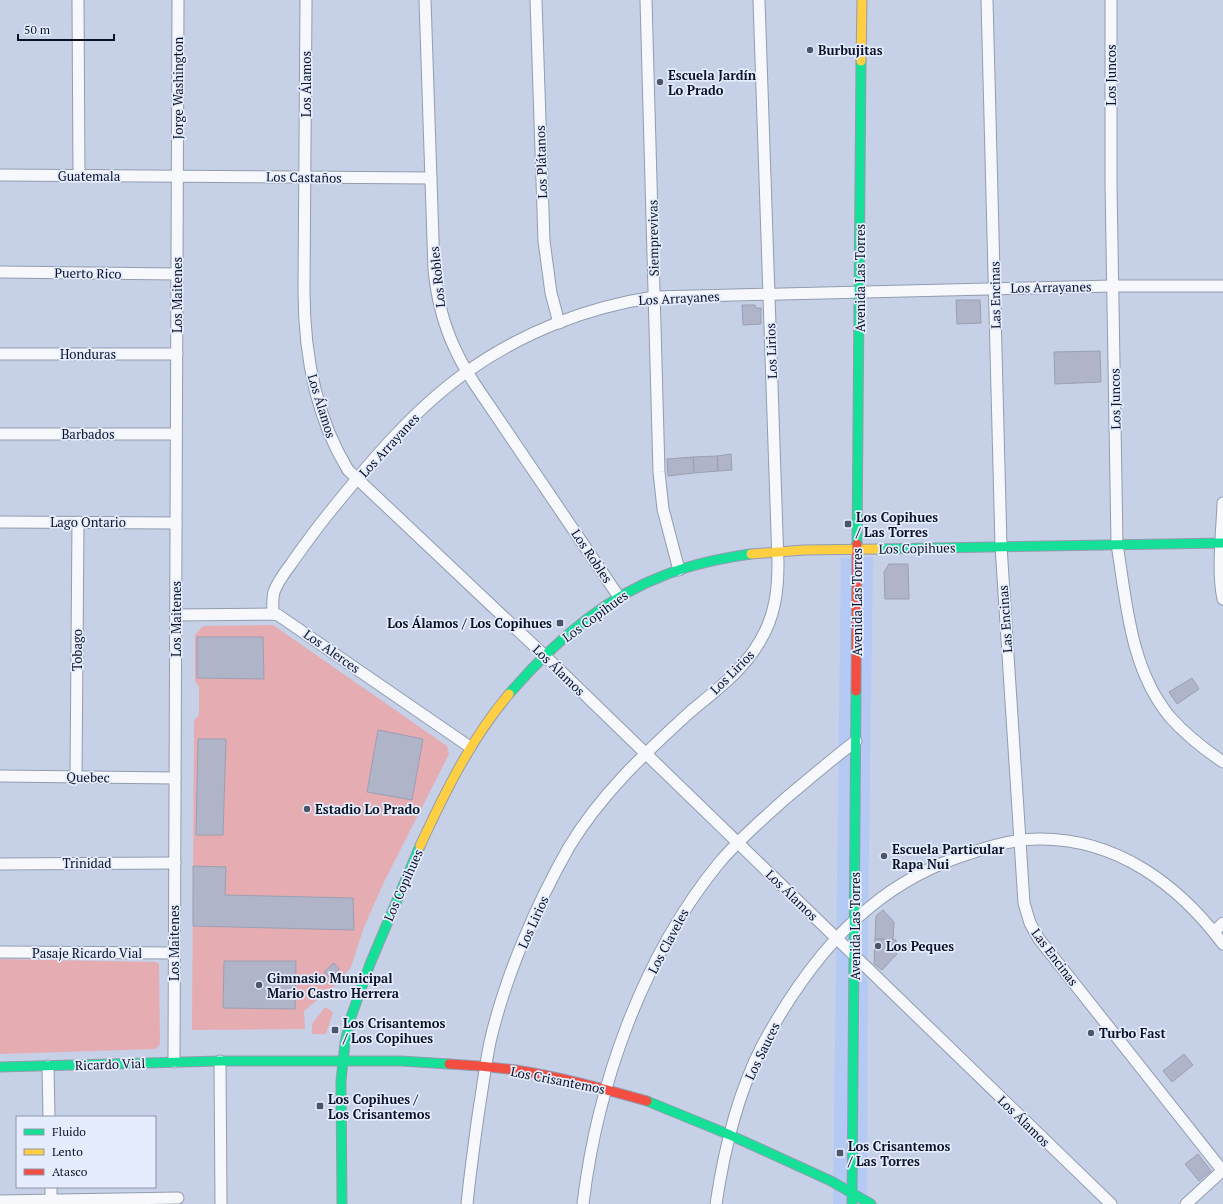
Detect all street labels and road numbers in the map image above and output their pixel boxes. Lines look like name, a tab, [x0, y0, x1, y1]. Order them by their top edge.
street label: Jorge Washington	[169, 36, 187, 139]
street label: Los Juncos	[1102, 44, 1120, 106]
street label: Los Álamos	[297, 51, 315, 117]
street label: Los Plátanos	[531, 125, 551, 199]
street label: Guatemala	[58, 167, 121, 185]
street label: Los Castaños	[266, 167, 342, 187]
street label: Siemprevivas	[643, 200, 663, 276]
street label: Avenida Las Torres	[851, 224, 869, 332]
street label: Los Robles	[425, 245, 449, 309]
street label: Los Maitenes	[168, 257, 186, 333]
street label: Las Encinas	[985, 261, 1005, 329]
street label: Puerto Rico	[54, 263, 122, 283]
street label: Los Arrayanes	[1010, 277, 1092, 297]
street label: Los Arrayanes	[638, 287, 720, 309]
street label: Los Lirios	[761, 323, 781, 379]
street label: Honduras	[60, 345, 116, 363]
street label: Los Juncos	[1105, 368, 1125, 430]
street label: Los Álamos	[304, 372, 340, 440]
street label: Los Arrayanes	[355, 409, 423, 481]
street label: Barbados	[61, 425, 115, 443]
street label: Lago Ontario	[50, 513, 126, 531]
street label: Los Robles	[567, 525, 617, 587]
street label: Los Copihues	[878, 538, 956, 558]
street label: Avenida Las Torres	[848, 548, 866, 656]
street label: Los Maitenes	[167, 581, 185, 657]
street label: Las Encinas	[994, 585, 1016, 653]
street label: Los Copihues	[559, 586, 631, 646]
street label: Los Alerces	[300, 625, 364, 677]
street label: Tobago	[68, 629, 86, 671]
street label: Los Álamos	[529, 641, 589, 699]
street label: Los Lirios	[706, 646, 758, 698]
street label: Quebec	[66, 768, 110, 786]
street label: Los Copihues	[379, 846, 427, 924]
street label: Trinidad	[62, 854, 112, 872]
street label: Los Álamos	[762, 866, 822, 924]
street label: Avenida Las Torres	[846, 872, 864, 980]
street label: Los Lirios	[513, 893, 553, 951]
street label: Los Maitenes	[165, 905, 183, 981]
street label: Los Claveles	[643, 905, 693, 977]
street label: Las Encinas	[1027, 925, 1083, 989]
street label: Pasaje Ricardo Vial	[32, 944, 142, 962]
street label: Los Sauces	[740, 1019, 784, 1083]
street label: Ricardo Vial	[75, 1054, 146, 1074]
street label: Los Crisantemos	[509, 1062, 607, 1098]
street label: Los Álamos	[994, 1092, 1054, 1150]

